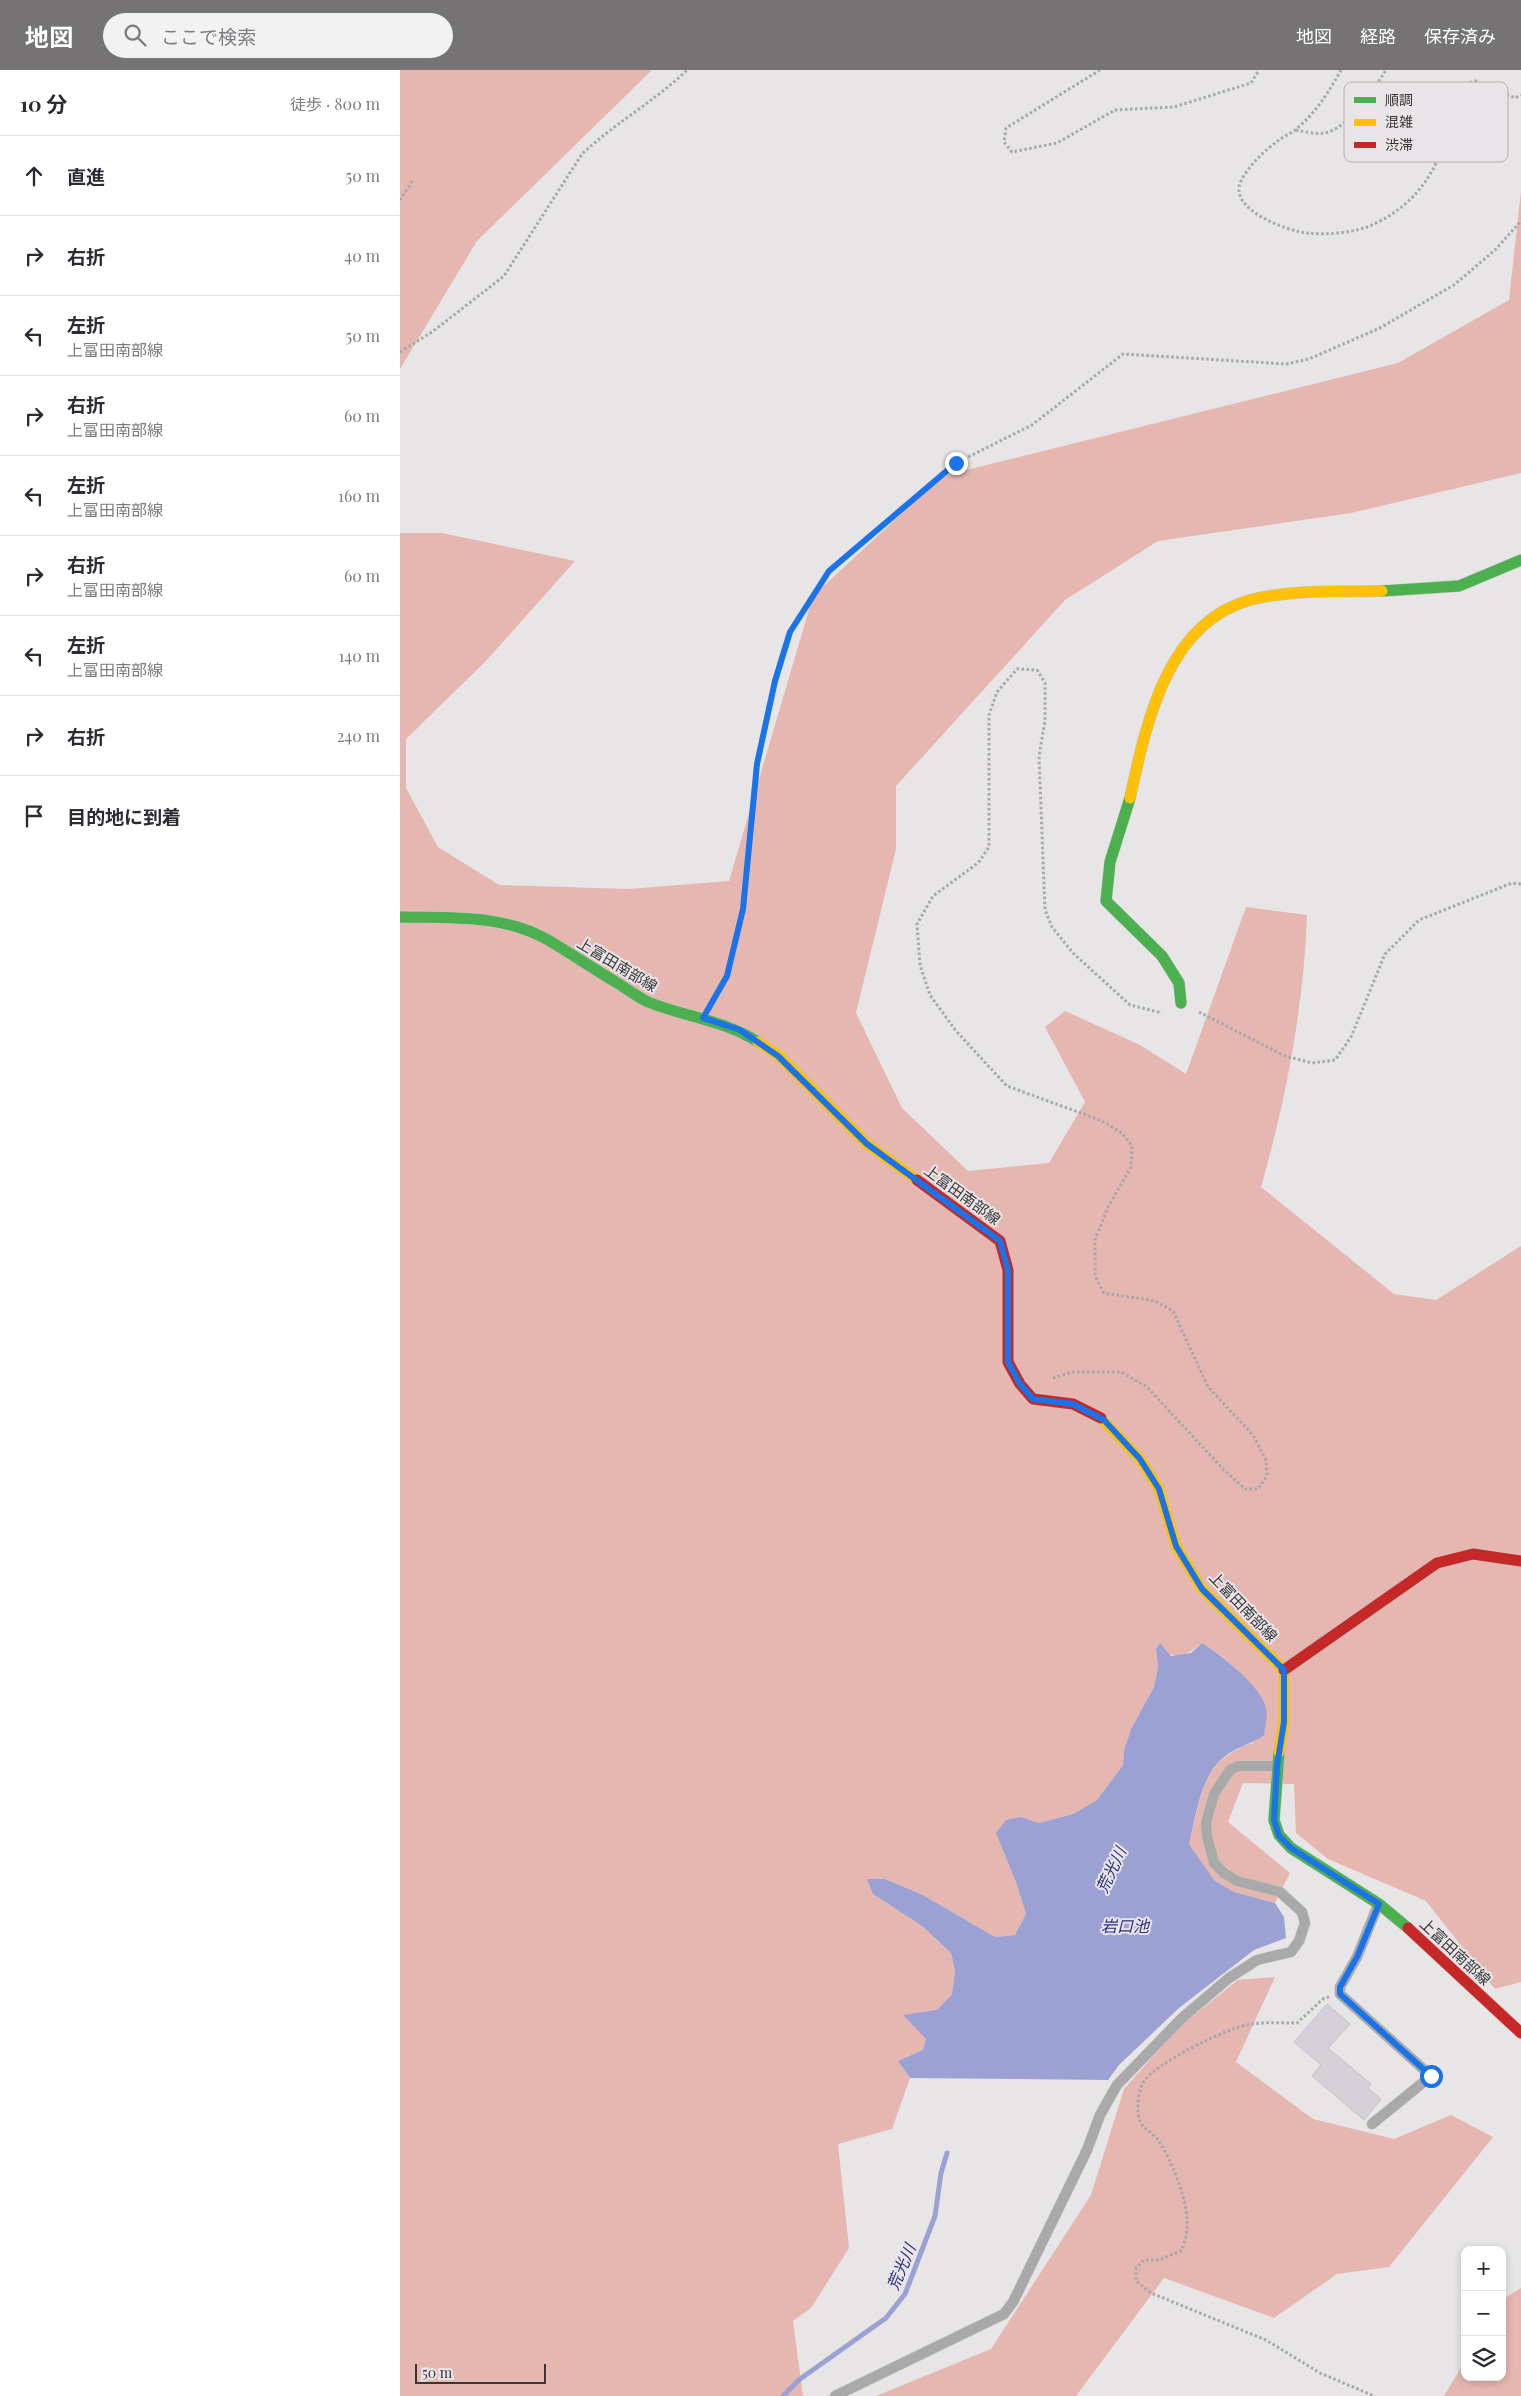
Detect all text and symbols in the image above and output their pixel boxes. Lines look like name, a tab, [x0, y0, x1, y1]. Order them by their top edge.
search box	[103, 13, 453, 58]
text: 地図	[25, 20, 73, 52]
icon: search	[121, 21, 149, 49]
text: ここで検索	[161, 23, 256, 49]
text: 地図	[1296, 24, 1332, 48]
text: 経路	[1360, 24, 1396, 48]
text: 保存済み	[1424, 24, 1496, 48]
legend	[1344, 82, 1508, 162]
text: 10 分	[20, 89, 67, 117]
text: 順調	[1385, 90, 1413, 109]
text: 徒歩 · 800 m	[290, 93, 380, 114]
text: 混雑	[1385, 112, 1413, 131]
text: 渋滞	[1385, 135, 1413, 154]
icon: ahead	[20, 162, 48, 190]
text: 直進	[67, 163, 105, 189]
text: 50 m	[346, 165, 380, 186]
icon: right	[20, 242, 48, 270]
text: 右折	[67, 243, 105, 269]
text: 40 m	[344, 245, 380, 266]
text: 左折	[67, 311, 105, 337]
icon: left	[20, 322, 48, 350]
text: 50 m	[346, 325, 380, 346]
text: 上富田南部線	[67, 339, 163, 360]
text: 右折	[67, 391, 105, 417]
icon: right	[20, 402, 48, 430]
text: 60 m	[344, 405, 380, 426]
text: 上富田南部線	[67, 419, 163, 440]
route end	[945, 452, 968, 475]
text: 左折	[67, 471, 105, 497]
icon: left	[20, 482, 48, 510]
text: 160 m	[338, 485, 380, 506]
text: 上富田南部線	[67, 499, 163, 520]
text: 右折	[67, 551, 105, 577]
icon: right	[20, 562, 48, 590]
text: 60 m	[344, 565, 380, 586]
text: 上富田南部線	[67, 579, 163, 600]
text: 左折	[67, 631, 105, 657]
icon: left	[20, 642, 48, 670]
text: 140 m	[338, 645, 380, 666]
text: 上富田南部線	[67, 659, 163, 680]
icon: right	[20, 722, 48, 750]
text: 右折	[67, 723, 105, 749]
text: 240 m	[337, 725, 380, 746]
icon: arrive	[20, 802, 48, 830]
text: 目的地に到着	[67, 803, 181, 829]
street label: 上富田南部線	[574, 932, 661, 996]
street label: 上富田南部線	[920, 1160, 1005, 1229]
street label: 上富田南部線	[1205, 1567, 1282, 1646]
water label: 荒光川	[1091, 1842, 1131, 1896]
street label: 上富田南部線	[1416, 1913, 1495, 1989]
water label: 岩口池	[1101, 1915, 1151, 1936]
route start	[1420, 2065, 1443, 2088]
water label: 荒光川	[881, 2239, 920, 2293]
map controls	[1461, 2246, 1506, 2381]
button: +	[1461, 2246, 1506, 2291]
button: −	[1461, 2291, 1506, 2336]
button: layers	[1461, 2336, 1506, 2381]
scale bar	[415, 2361, 546, 2384]
text: 50 m	[422, 2363, 452, 2382]

